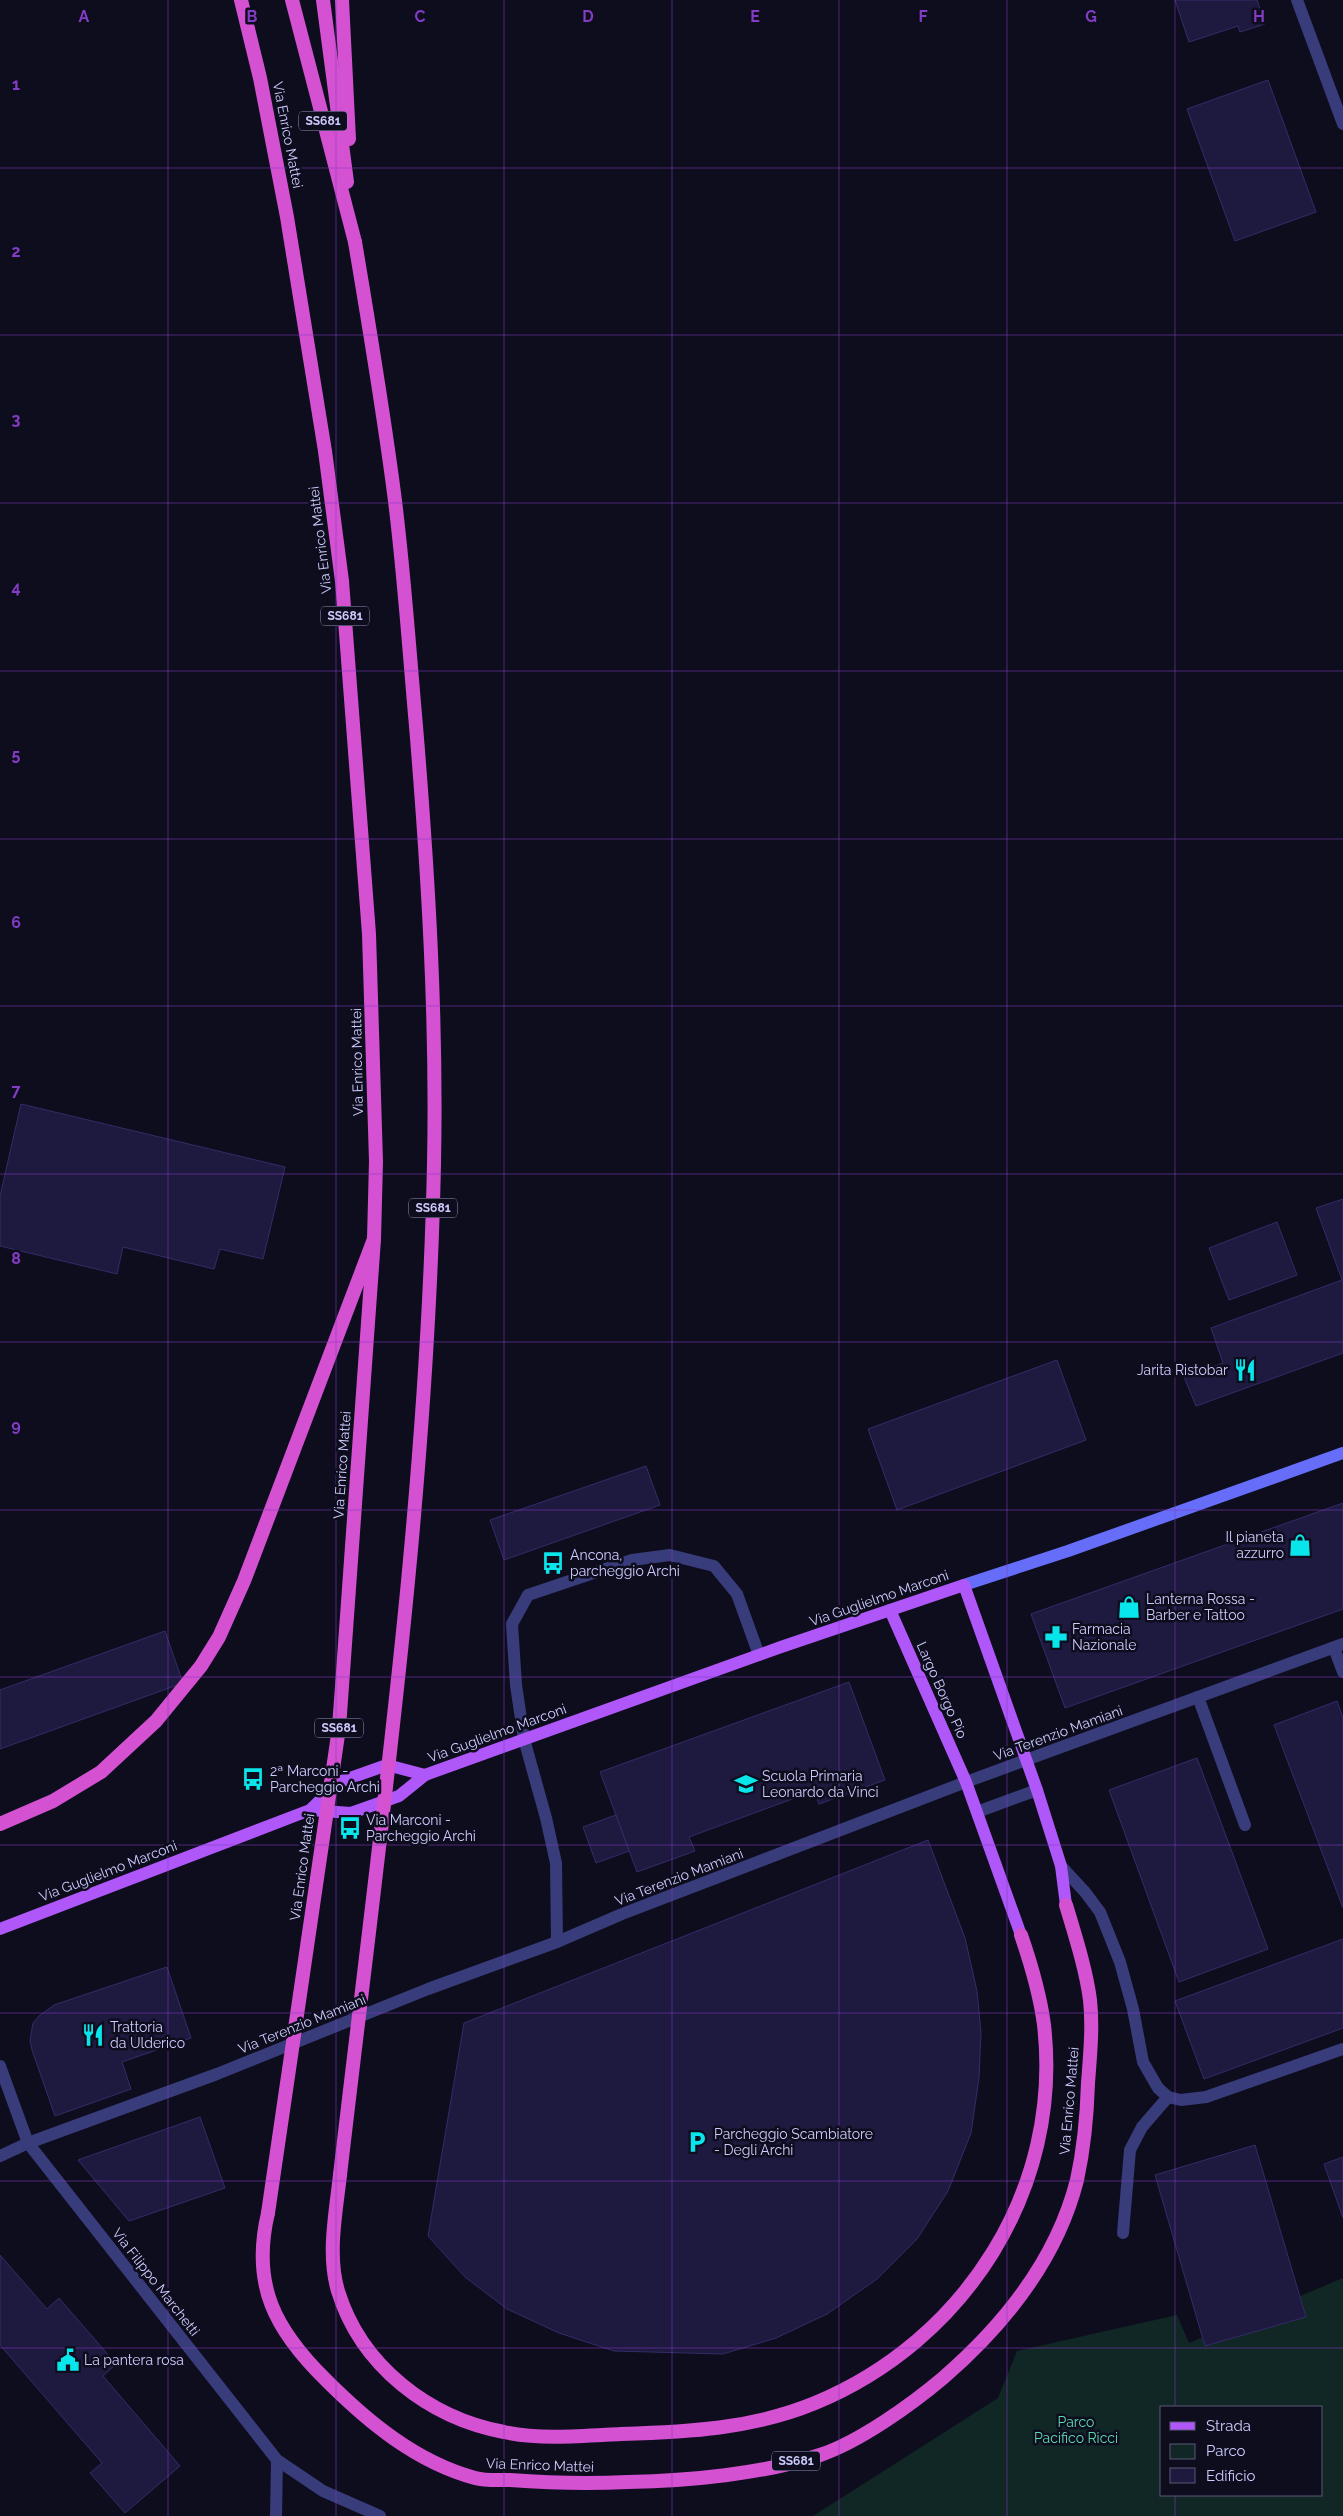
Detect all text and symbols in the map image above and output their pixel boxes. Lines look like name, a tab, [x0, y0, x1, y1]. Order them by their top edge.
text: A	[79, 7, 90, 26]
text: B	[247, 7, 258, 26]
text: C	[415, 7, 426, 26]
text: D	[582, 7, 594, 26]
text: E	[750, 7, 760, 26]
text: F	[918, 7, 928, 26]
text: G	[1085, 7, 1097, 26]
text: H	[1253, 7, 1265, 26]
text: 1	[12, 75, 20, 94]
street label: Via Enrico Mattei	[270, 80, 306, 190]
road number: SS681	[299, 112, 347, 130]
text: 2	[11, 242, 21, 261]
text: 3	[12, 410, 21, 429]
street label: Via Enrico Mattei	[305, 485, 335, 595]
text: 4	[11, 578, 21, 597]
road number: SS681	[321, 606, 369, 626]
text: 5	[12, 745, 21, 764]
text: 6	[11, 913, 21, 932]
street label: Via Enrico Mattei	[348, 1008, 366, 1116]
text: 7	[12, 1081, 21, 1100]
road number: SS681	[409, 1198, 457, 1218]
text: 8	[11, 1249, 21, 1268]
restaurant icon: Jarita Ristobar	[1232, 1357, 1258, 1383]
place label: Jarita Ristobar	[1137, 1362, 1228, 1378]
street label: Via Enrico Mattei	[330, 1410, 354, 1520]
text: 9	[11, 1416, 21, 1435]
place label: Il pianeta azzurro	[1226, 1529, 1284, 1561]
shop icon: Il pianeta azzurro	[1287, 1532, 1313, 1558]
place label: Ancona, parcheggio Archi	[570, 1547, 680, 1579]
bus stop icon: Ancona, parcheggio Archi	[540, 1550, 566, 1576]
street label: Via Guglielmo Marconi	[807, 1567, 951, 1629]
place label: Lanterna Rossa - Barber e Tattoo	[1146, 1591, 1255, 1623]
shop icon: Lanterna Rossa - Barber e Tattoo	[1116, 1594, 1142, 1620]
place label: Farmacia Nazionale	[1072, 1621, 1136, 1653]
pharmacy icon: Farmacia Nazionale	[1043, 1624, 1069, 1650]
street label: Largo Borgo Pio	[914, 1639, 970, 1741]
street label: Via Guglielmo Marconi	[426, 1700, 568, 1766]
street label: Via Terenzio Mamiani	[991, 1702, 1125, 1764]
road number: SS681	[315, 1719, 363, 1738]
place label: 2ª Marconi - Parcheggio Archi	[270, 1763, 380, 1795]
bus stop icon: 2ª Marconi - Parcheggio Archi	[240, 1766, 266, 1792]
place label: Scuola Primaria Leonardo da Vinci	[762, 1768, 879, 1800]
school or university icon: Scuola Primaria Leonardo da Vinci	[733, 1771, 759, 1797]
street label: Via Enrico Mattei	[287, 1812, 317, 1922]
place label: Via Marconi - Parcheggio Archi	[366, 1812, 476, 1844]
bus stop icon: Via Marconi - Parcheggio Archi	[337, 1815, 363, 1841]
street label: Via Guglielmo Marconi	[37, 1837, 179, 1905]
street label: Via Terenzio Mamiani	[613, 1845, 745, 1909]
street label: Via Terenzio Mamiani	[236, 1991, 368, 2057]
place label: Trattoria da Ulderico	[110, 2019, 185, 2051]
restaurant icon: Trattoria da Ulderico	[80, 2022, 106, 2048]
street label: Via Enrico Mattei	[1056, 2046, 1082, 2156]
place label: Parcheggio Scambiatore - Degli Archi	[714, 2126, 873, 2158]
parking icon: Parcheggio Scambiatore - Degli Archi	[684, 2129, 710, 2155]
street label: Via Filippo Marchetti	[109, 2225, 203, 2339]
public building icon: La pantera rosa	[55, 2347, 81, 2373]
place label: La pantera rosa	[84, 2352, 184, 2368]
legend	[1160, 2406, 1323, 2496]
park label: Parco Pacifico Ricci	[1034, 2414, 1118, 2446]
text: Strada	[1206, 2417, 1251, 2435]
text: Parco	[1206, 2442, 1246, 2460]
road number: SS681	[772, 2452, 820, 2470]
street label: Via Enrico Mattei	[486, 2455, 594, 2475]
text: Edificio	[1206, 2467, 1256, 2485]

